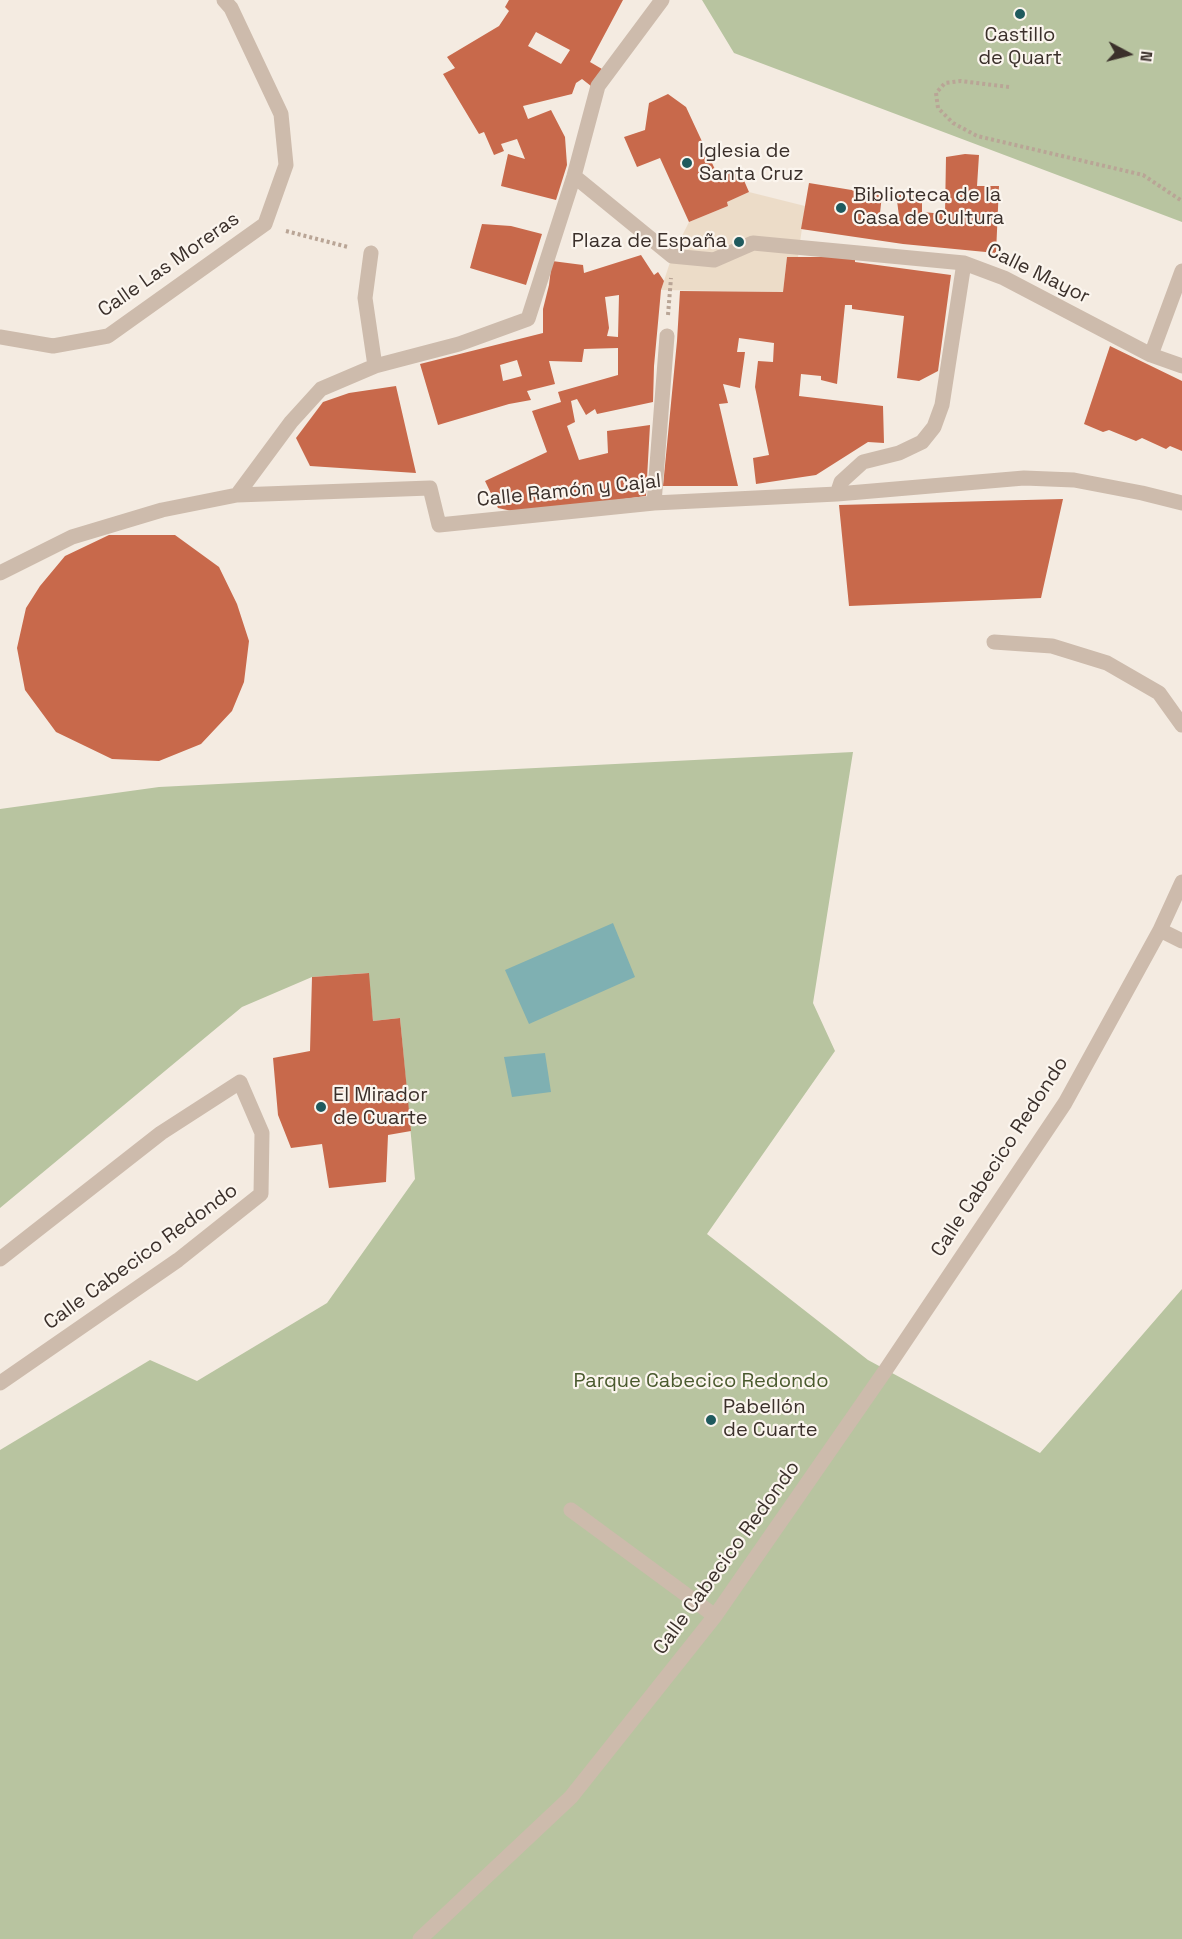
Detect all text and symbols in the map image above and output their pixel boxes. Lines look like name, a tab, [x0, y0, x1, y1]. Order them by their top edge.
marker: Castillo de Quart	[1013, 7, 1027, 21]
place label: Castillo de Quart	[978, 24, 1062, 71]
north arrow	[1098, 24, 1158, 84]
text: N	[1135, 50, 1157, 63]
place label: Iglesia de Santa Cruz	[699, 140, 804, 187]
marker: Iglesia de Santa Cruz	[680, 156, 694, 170]
place label: Biblioteca de la Casa de Cultura	[853, 184, 1004, 231]
marker: Biblioteca de la Casa de Cultura	[834, 201, 848, 215]
street label: Calle Las Moreras	[94, 207, 244, 323]
place label: Plaza de España	[572, 230, 727, 254]
marker: Plaza de España	[732, 235, 746, 249]
street label: Calle Mayor	[982, 239, 1094, 309]
street label: Calle Ramón y Cajal	[476, 469, 662, 513]
street label: Calle Cabecico Redondo	[926, 1052, 1074, 1262]
place label: El Mirador de Cuarte	[333, 1084, 428, 1131]
marker: El Mirador de Cuarte	[314, 1100, 328, 1114]
street label: Calle Cabecico Redondo	[39, 1179, 243, 1335]
park label: Parque Cabecico Redondo	[573, 1370, 829, 1394]
place label: Pabellón de Cuarte	[723, 1396, 818, 1443]
marker: Pabellón de Cuarte	[704, 1413, 718, 1427]
street label: Calle Cabecico Redondo	[649, 1456, 805, 1660]

